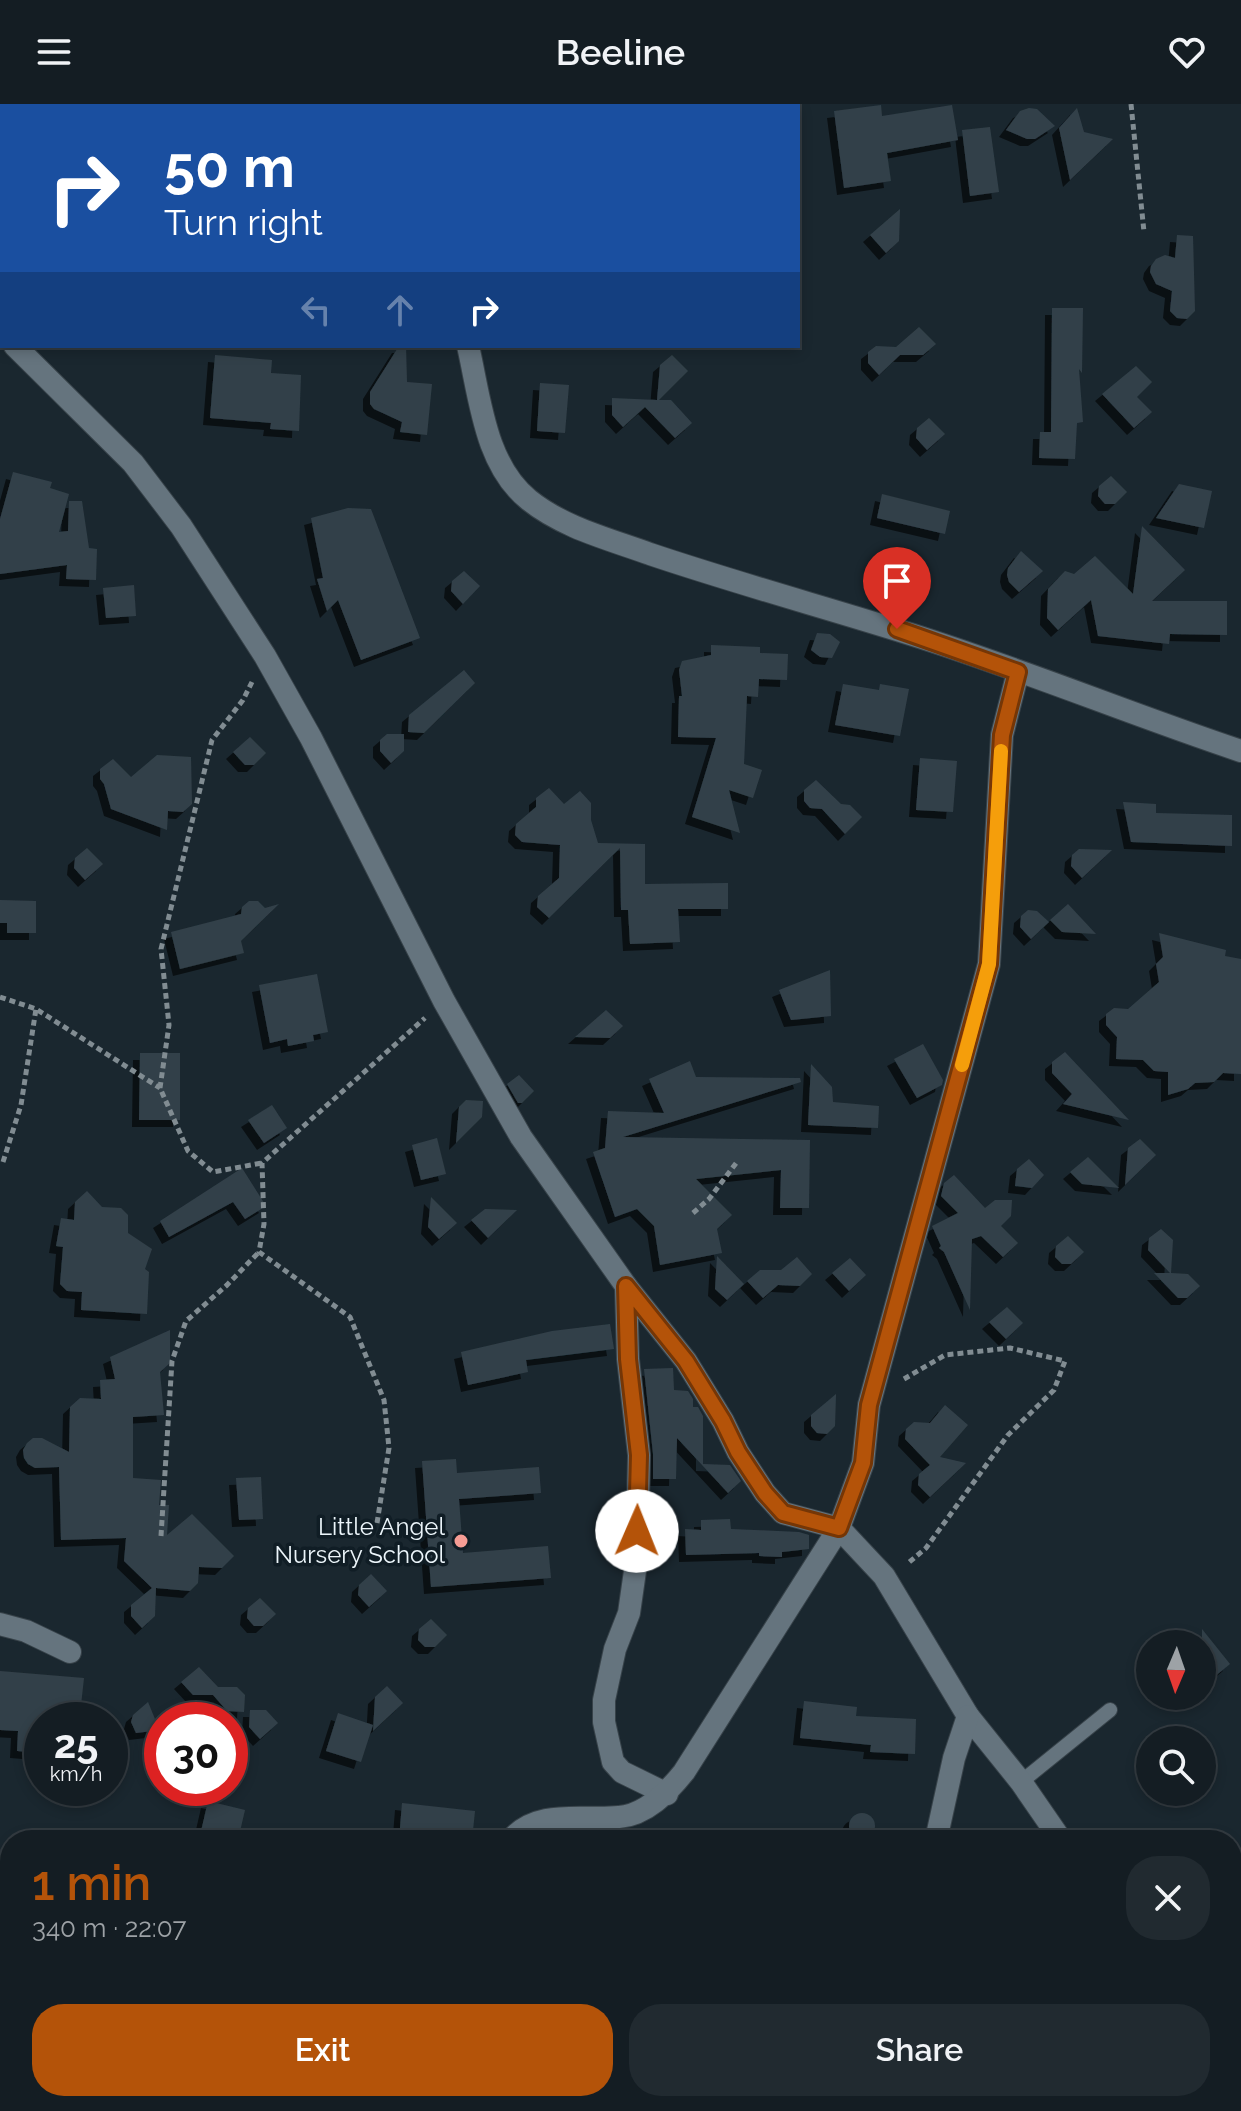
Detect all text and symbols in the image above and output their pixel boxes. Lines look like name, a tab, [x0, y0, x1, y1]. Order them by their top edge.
icon: menu	[32, 30, 76, 74]
icon: heart	[1165, 30, 1209, 74]
text: Beeline	[556, 31, 685, 73]
text: 50 m	[164, 134, 295, 200]
icon: right	[32, 136, 136, 240]
text: Turn right	[164, 201, 323, 243]
icon: left	[294, 288, 338, 332]
icon: ahead	[378, 288, 422, 332]
icon: right	[462, 288, 506, 332]
pin	[863, 547, 931, 629]
icon: arrive	[875, 559, 919, 603]
position arrow	[595, 1489, 679, 1573]
place label: Little Angel Nursery School	[274, 1512, 445, 1569]
marker: Little Angel Nursery School	[452, 1532, 470, 1550]
north arrow	[1136, 1630, 1216, 1710]
map controls	[1136, 1630, 1216, 1806]
speed limit sign: 30	[144, 1702, 248, 1806]
text: 25	[54, 1720, 98, 1767]
button: search	[1136, 1726, 1216, 1806]
text: km/h	[50, 1762, 102, 1786]
text: 1 min	[32, 1855, 151, 1911]
button: close	[1126, 1856, 1210, 1940]
text: 340 m · 22:07	[32, 1913, 186, 1943]
button: Exit	[32, 2004, 613, 2096]
button: Share	[629, 2004, 1210, 2096]

